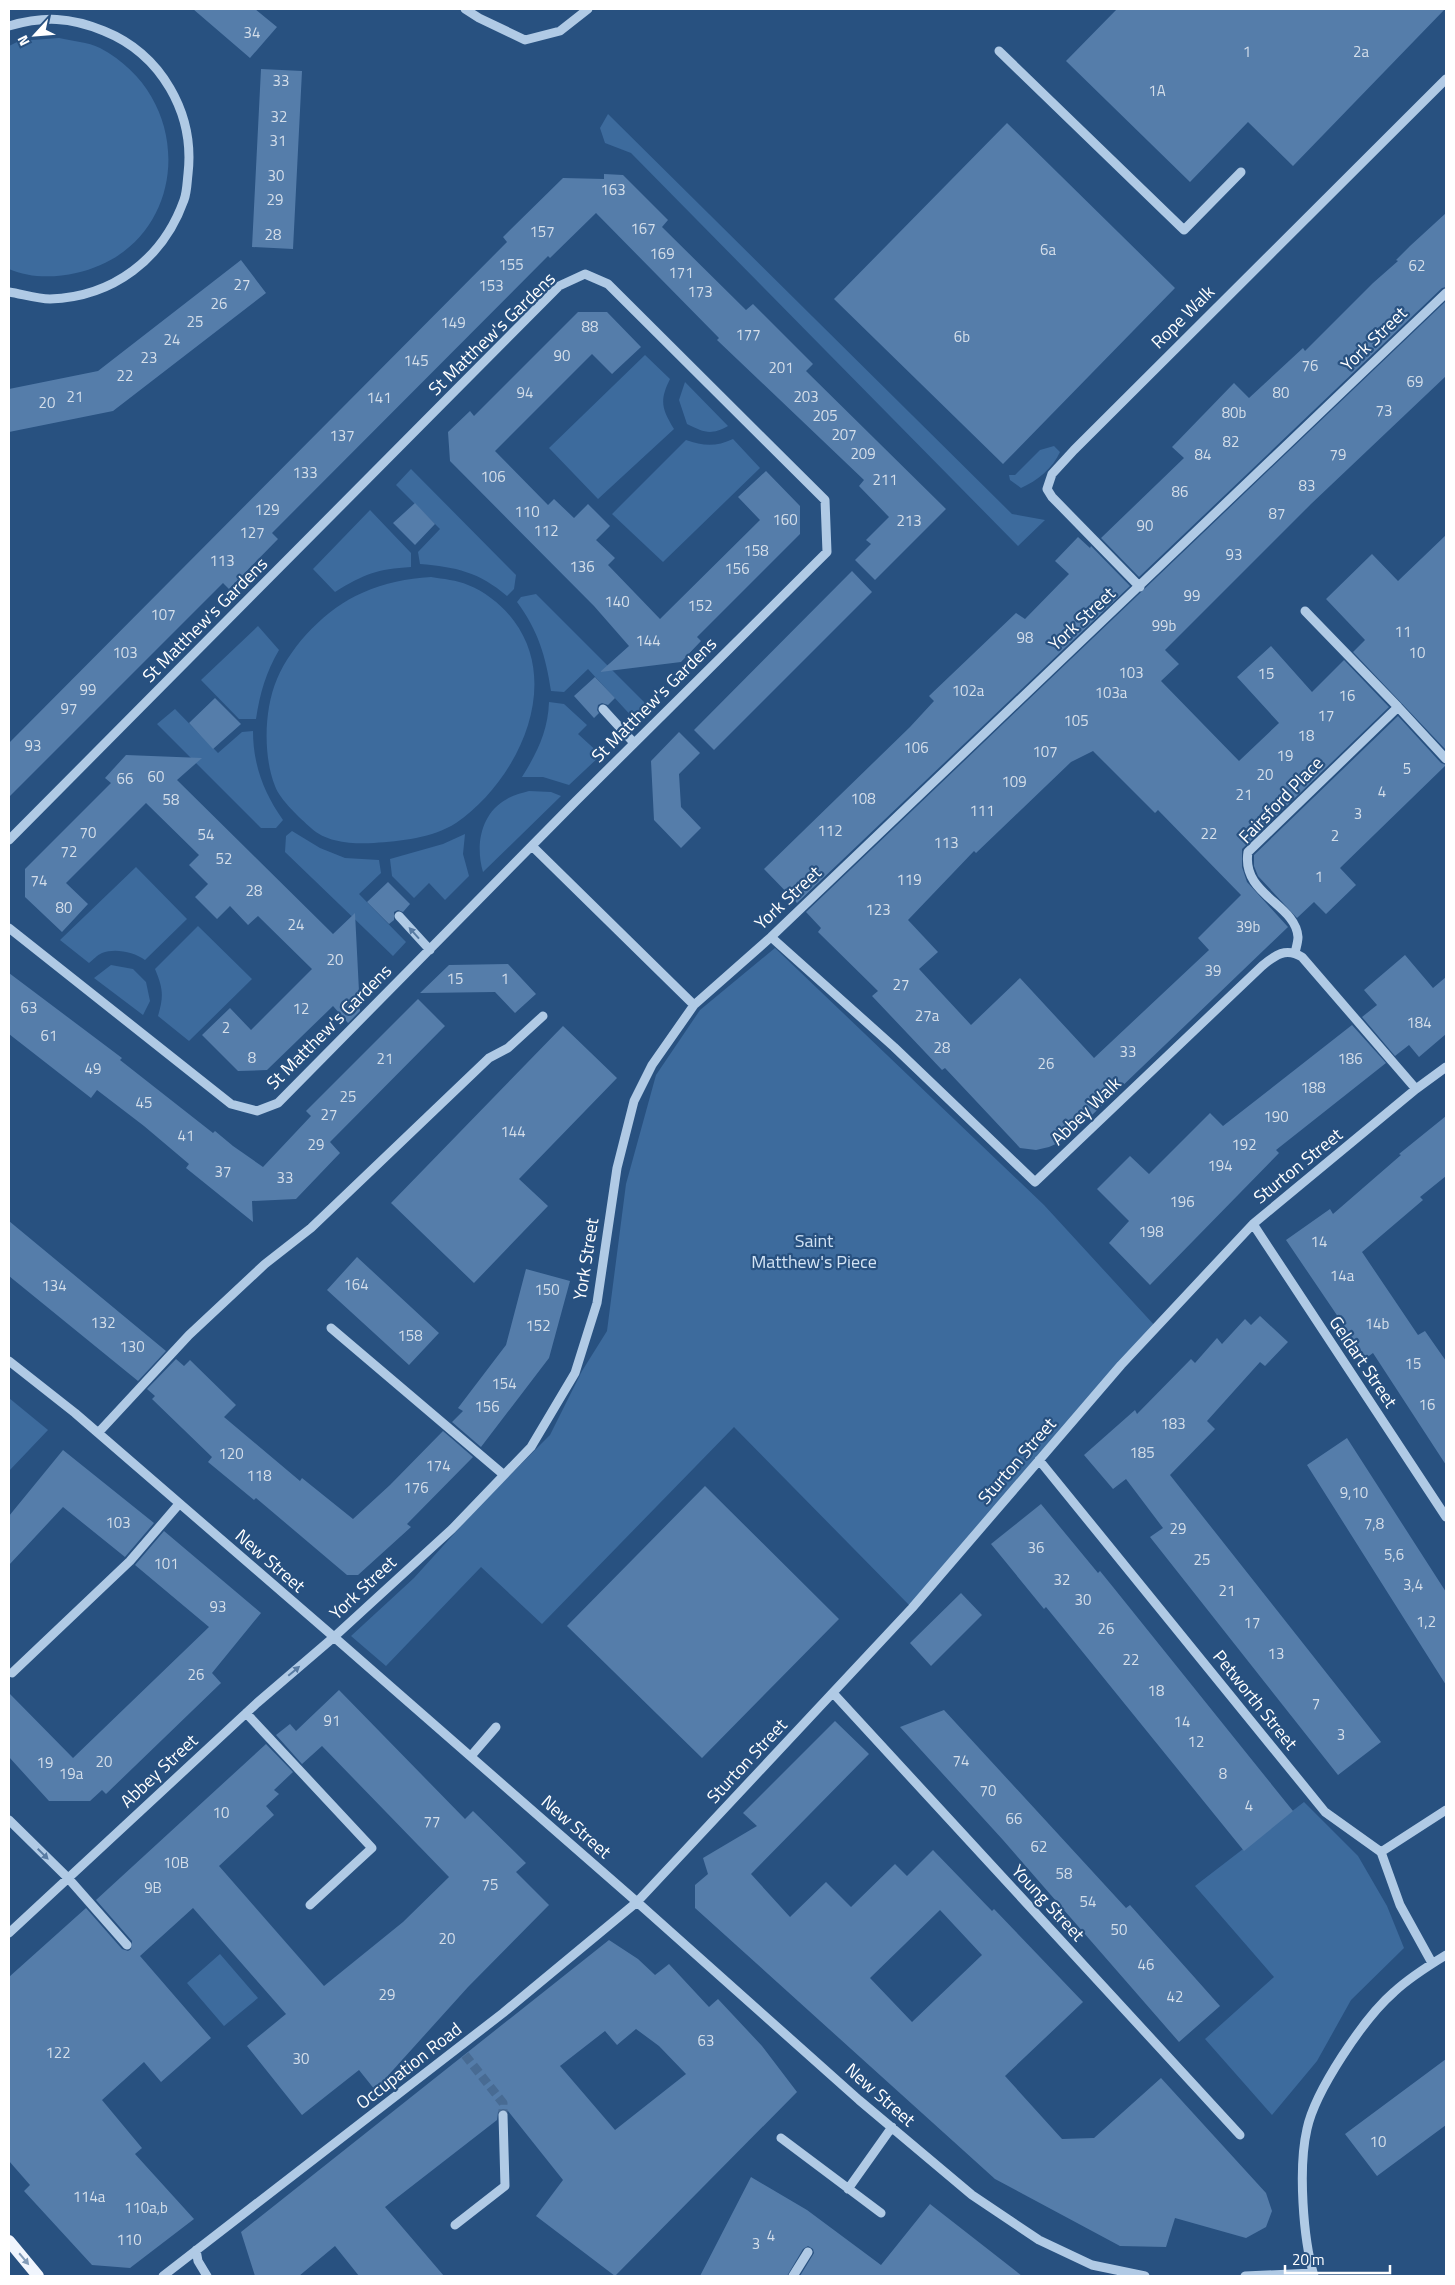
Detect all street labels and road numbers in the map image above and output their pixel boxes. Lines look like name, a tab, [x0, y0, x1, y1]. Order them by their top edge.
street label: St Matthew's Gardens	[422, 266, 561, 402]
street label: Rope Walk	[1145, 278, 1221, 355]
street label: York Street	[1334, 300, 1413, 377]
street label: St Matthew's Gardens	[136, 551, 274, 689]
street label: York Street	[1042, 580, 1122, 657]
street label: St Matthew's Gardens	[585, 631, 723, 769]
street label: Fairsford Place	[1232, 750, 1329, 849]
street label: York Street	[748, 859, 828, 936]
street label: St Matthew's Gardens	[260, 958, 398, 1096]
street label: Abbey Walk	[1044, 1070, 1127, 1151]
street label: Sturton Street	[1247, 1121, 1348, 1210]
street label: York Street	[566, 1215, 605, 1302]
street label: Geldart Street	[1323, 1310, 1405, 1414]
street label: Sturton Street	[971, 1411, 1063, 1510]
street label: New Street	[229, 1522, 312, 1599]
street label: York Street	[323, 1549, 403, 1626]
street label: Petworth Street	[1207, 1644, 1305, 1756]
street label: Sturton Street	[700, 1712, 794, 1809]
street label: Abbey Street	[114, 1727, 204, 1814]
street label: New Street	[535, 1788, 618, 1865]
street label: Young Street	[1005, 1858, 1092, 1948]
street label: Occupation Road	[350, 2016, 467, 2116]
street label: New Street	[839, 2056, 922, 2133]

